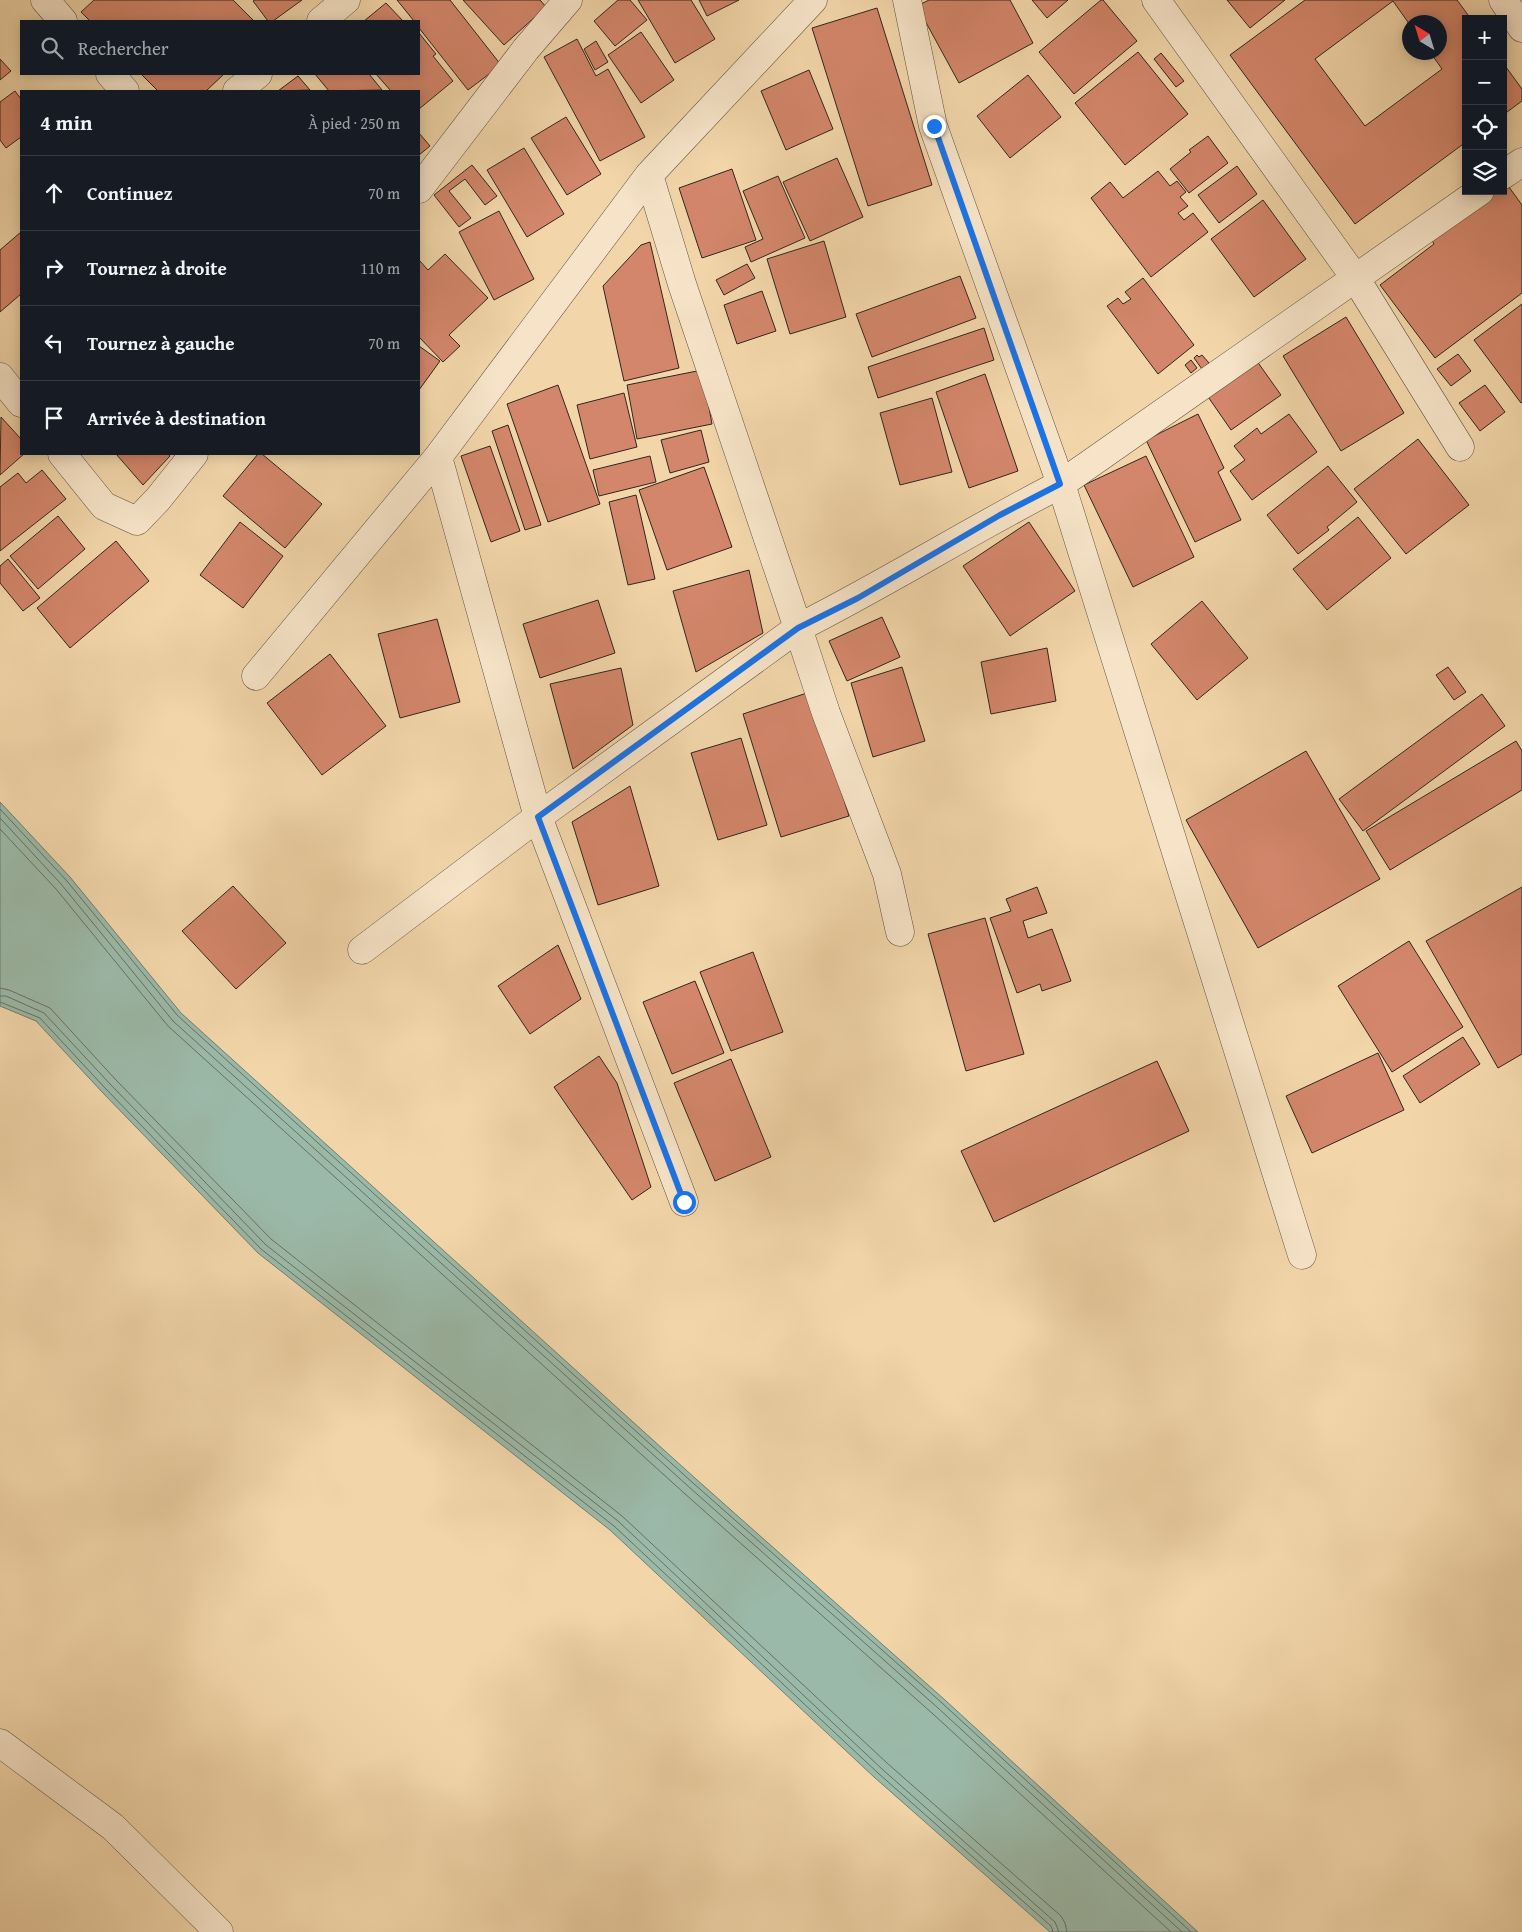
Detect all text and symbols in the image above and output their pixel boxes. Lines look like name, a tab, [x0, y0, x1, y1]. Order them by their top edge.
north arrow	[1402, 15, 1447, 60]
map controls	[1462, 15, 1507, 195]
button: +	[1462, 15, 1507, 60]
search box	[20, 20, 420, 75]
icon: search	[38, 34, 66, 62]
text: Rechercher	[78, 34, 169, 62]
button: −	[1462, 60, 1507, 105]
button: locate	[1462, 105, 1507, 150]
text: 4 min	[40, 107, 92, 138]
text: À pied · 250 m	[308, 111, 400, 135]
route end	[923, 115, 946, 138]
button: layers	[1462, 150, 1507, 195]
icon: ahead	[40, 179, 68, 207]
text: Continuez	[87, 179, 173, 207]
text: 70 m	[368, 181, 400, 205]
icon: right	[40, 254, 68, 282]
text: Tournez à droite	[87, 254, 227, 282]
text: 110 m	[360, 256, 400, 280]
icon: left	[40, 329, 68, 357]
text: Tournez à gauche	[87, 329, 235, 357]
text: 70 m	[368, 331, 400, 355]
icon: arrive	[40, 404, 68, 432]
text: Arrivée à destination	[87, 404, 266, 432]
route start	[673, 1191, 696, 1214]

